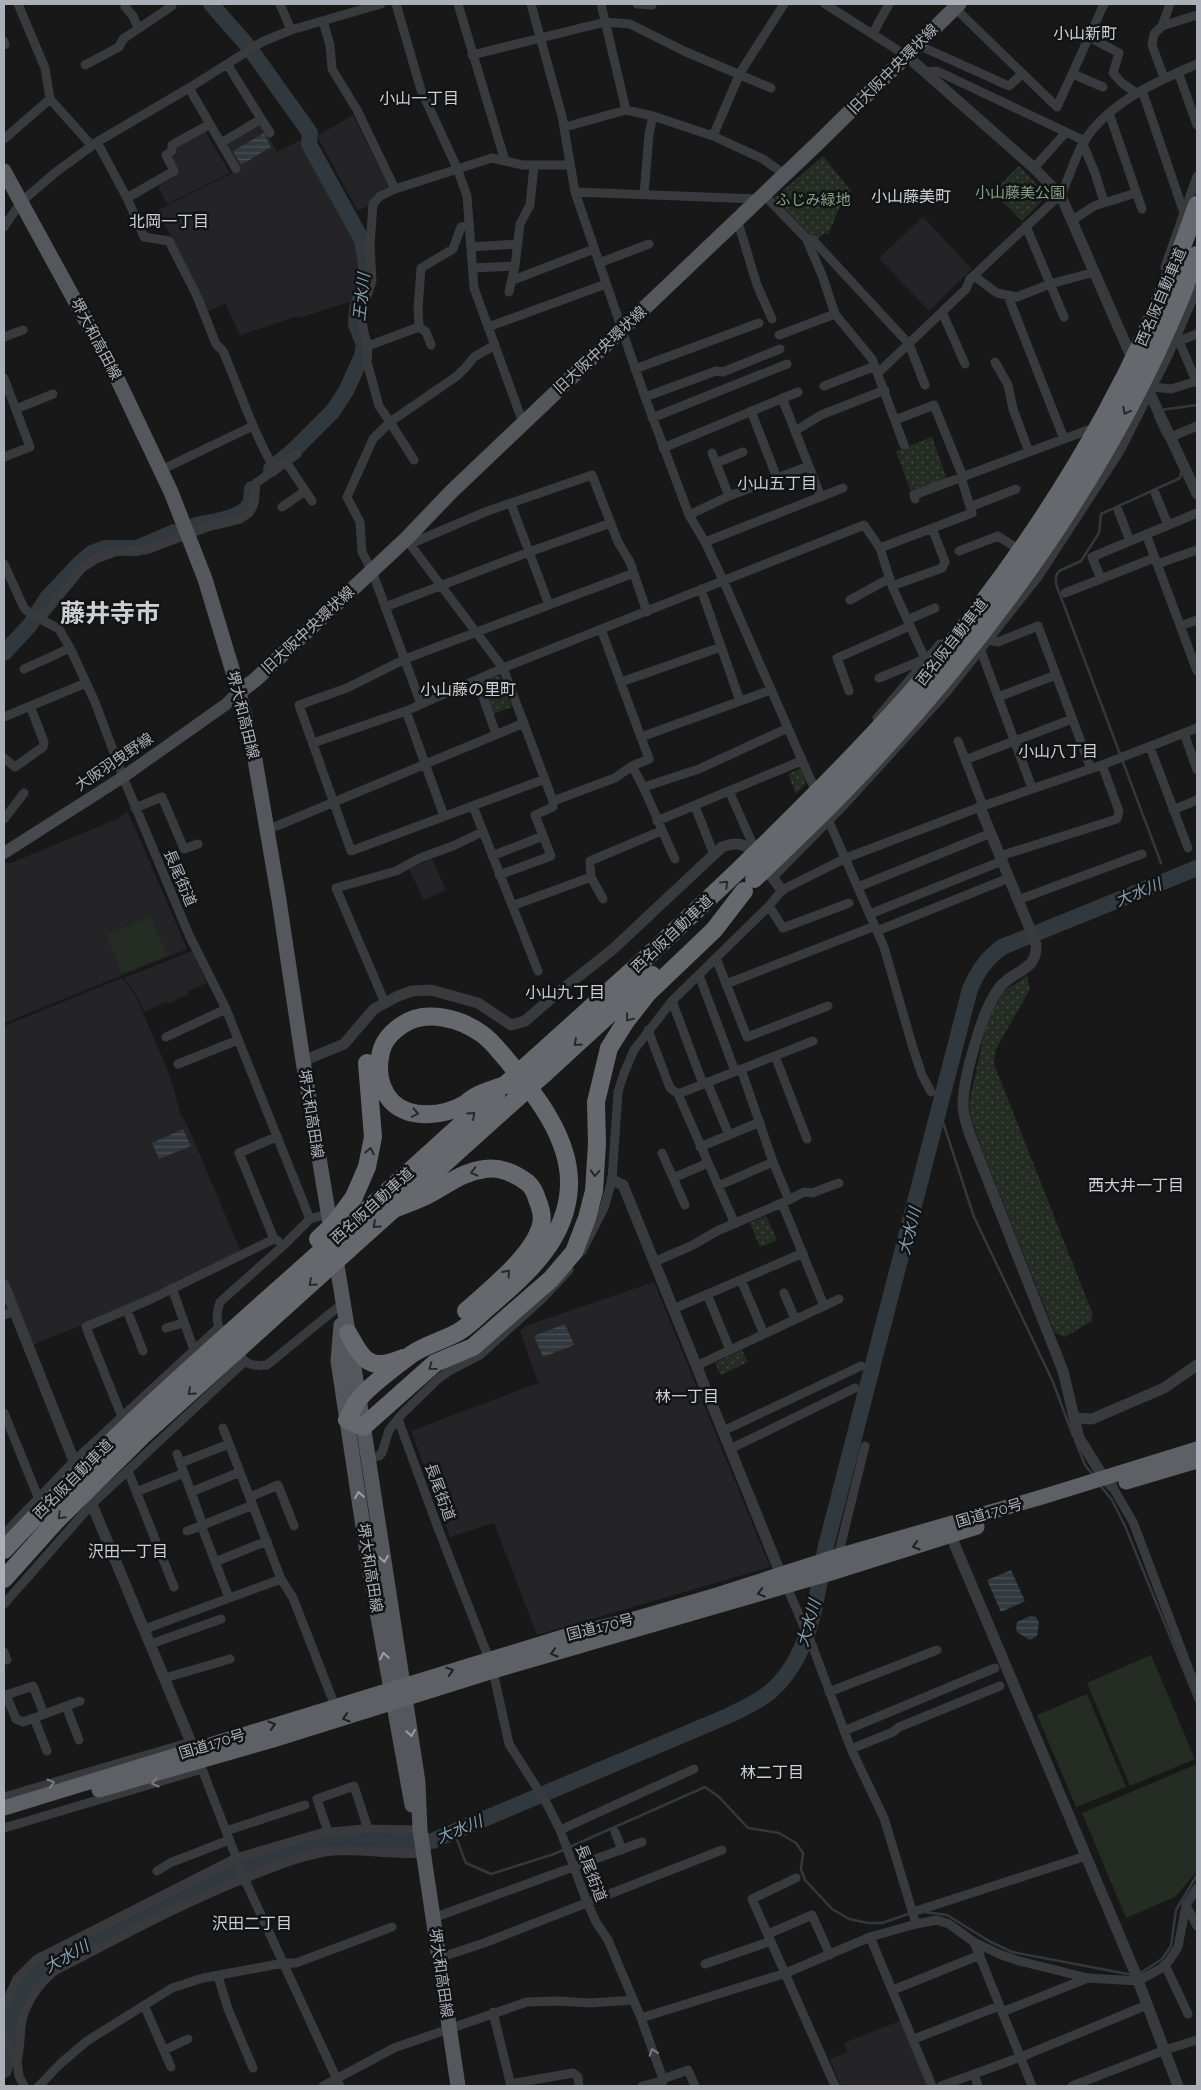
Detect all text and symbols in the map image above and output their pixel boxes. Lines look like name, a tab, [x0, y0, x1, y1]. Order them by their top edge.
street label: 旧大阪中央環状線	[844, 20, 942, 118]
district label: 小山新町	[1053, 24, 1117, 43]
district label: 小山一丁目	[379, 89, 459, 108]
park label: 小山藤美公園	[975, 184, 1065, 202]
district label: 小山藤美町	[871, 187, 951, 206]
park label: ふじみ緑地	[775, 191, 851, 209]
district label: 北岡一丁目	[129, 212, 209, 231]
street label: 西名阪自動車道	[1132, 245, 1190, 349]
water label: 王水川	[350, 270, 374, 322]
street label: 堺大和高田線	[67, 295, 125, 383]
street label: 旧大阪中央環状線	[550, 302, 650, 398]
one-way arrow	[1122, 406, 1132, 415]
district label: 小山五丁目	[737, 474, 817, 493]
street label: 旧大阪中央環状線	[258, 582, 358, 678]
street label: 西名阪自動車道	[913, 595, 991, 689]
district label: 藤井寺市	[60, 598, 160, 628]
street label: 堺大和高田線	[223, 669, 263, 761]
district label: 小山藤の里町	[420, 680, 516, 699]
street label: 大阪羽曳野線	[72, 729, 156, 795]
district label: 小山八丁目	[1018, 742, 1098, 761]
street label: 長尾街道	[160, 847, 200, 909]
water label: 大水川	[1112, 874, 1166, 910]
one-way arrow	[719, 881, 728, 890]
street label: 西名阪自動車道	[627, 892, 717, 976]
district label: 小山九丁目	[525, 983, 605, 1002]
one-way arrow	[626, 1012, 635, 1022]
one-way arrow	[574, 1037, 583, 1046]
street label: 堺大和高田線	[295, 1068, 327, 1160]
one-way arrow	[411, 1107, 420, 1117]
one-way arrow	[466, 1112, 475, 1121]
one-way arrow	[364, 1146, 375, 1155]
street label: 西名阪自動車道	[327, 1164, 417, 1248]
one-way arrow	[471, 1166, 479, 1176]
one-way arrow	[590, 1169, 601, 1177]
district label: 西大井一丁目	[1088, 1176, 1184, 1195]
water label: 大水川	[894, 1204, 925, 1257]
one-way arrow	[372, 1220, 381, 1229]
one-way arrow	[501, 1269, 510, 1278]
one-way arrow	[309, 1277, 318, 1286]
one-way arrow	[428, 1361, 438, 1370]
one-way arrow	[188, 1386, 197, 1395]
district label: 林一丁目	[655, 1387, 719, 1406]
street label: 西名阪自動車道	[30, 1436, 116, 1522]
street label: 長尾街道	[421, 1461, 459, 1523]
one-way arrow	[354, 1491, 364, 1499]
street label: 国道170号	[954, 1495, 1024, 1531]
one-way arrow	[58, 1510, 67, 1519]
street label: 堺大和高田線	[354, 1522, 386, 1614]
one-way arrow	[912, 1541, 921, 1551]
district label: 沢田一丁目	[88, 1542, 168, 1561]
one-way arrow	[378, 1555, 389, 1563]
one-way arrow	[756, 1587, 765, 1598]
water label: 大水川	[793, 1596, 825, 1649]
street label: 国道170号	[565, 1610, 635, 1644]
one-way arrow	[551, 1648, 559, 1658]
one-way arrow	[380, 1651, 390, 1660]
one-way arrow	[446, 1666, 454, 1676]
one-way arrow	[343, 1712, 351, 1722]
one-way arrow	[267, 1721, 276, 1731]
street label: 国道170号	[177, 1725, 247, 1763]
one-way arrow	[405, 1729, 416, 1737]
district label: 林二丁目	[740, 1763, 804, 1782]
one-way arrow	[151, 1777, 160, 1787]
one-way arrow	[46, 1779, 54, 1789]
water label: 大水川	[433, 1811, 487, 1847]
street label: 長尾街道	[572, 1842, 610, 1904]
district label: 沢田二丁目	[212, 1914, 292, 1933]
street label: 堺大和高田線	[426, 1927, 456, 2019]
water label: 大水川	[41, 1936, 94, 1976]
one-way arrow	[649, 2048, 659, 2056]

